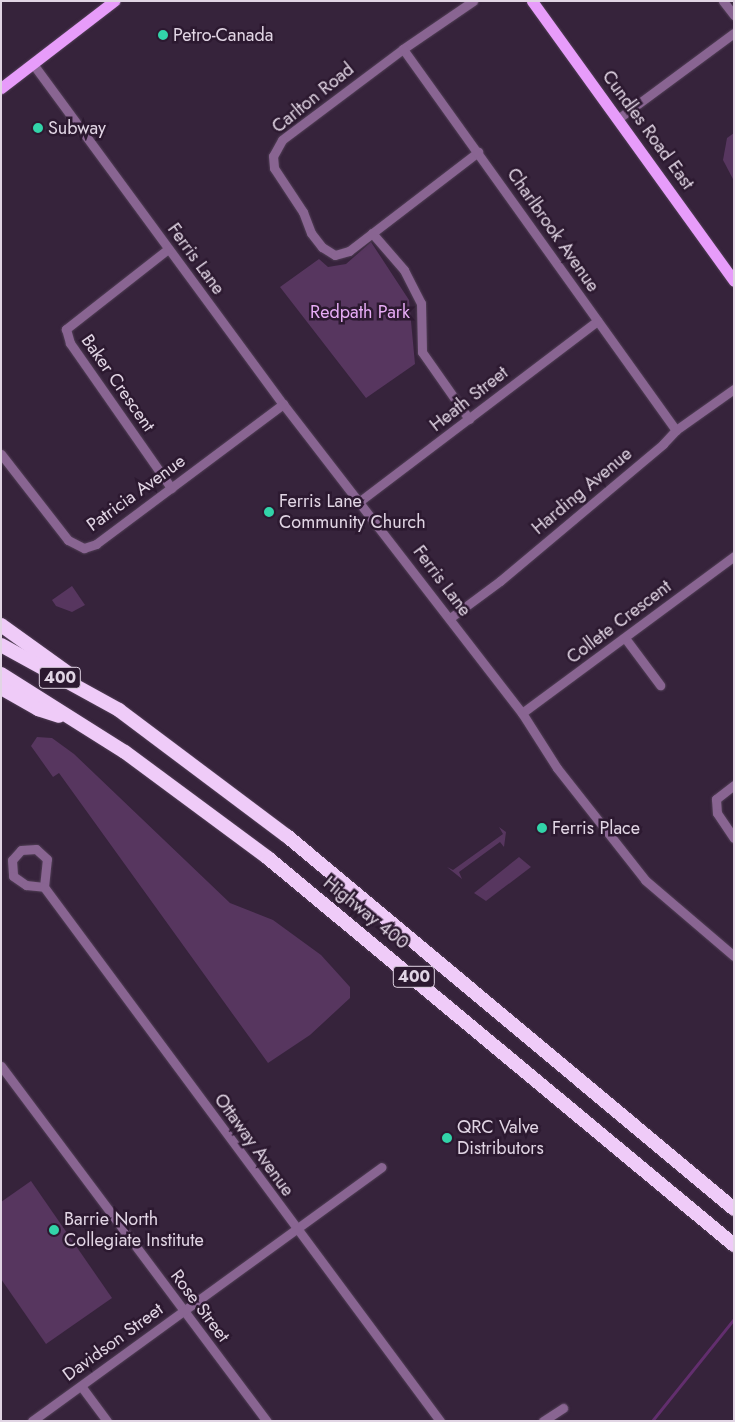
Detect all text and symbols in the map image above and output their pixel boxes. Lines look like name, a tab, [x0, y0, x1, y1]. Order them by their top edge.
place label: Petro-Canada	[173, 24, 273, 46]
marker: Petro-Canada	[157, 29, 169, 41]
street label: Carlton Road	[268, 58, 358, 138]
street label: Cundles Road East	[598, 66, 698, 194]
place label: Subway	[48, 117, 106, 139]
marker: Subway	[32, 122, 44, 134]
street label: Charlbrook Avenue	[502, 164, 604, 296]
street label: Ferris Lane	[163, 219, 229, 299]
park label: Redpath Park	[310, 301, 410, 323]
street label: Baker Crescent	[77, 330, 159, 436]
street label: Heath Street	[426, 362, 512, 436]
street label: Harding Avenue	[528, 443, 636, 539]
street label: Patricia Avenue	[82, 450, 190, 536]
place label: Ferris Lane Community Church	[279, 491, 426, 534]
marker: Ferris Lane Community Church	[263, 506, 275, 518]
street label: Ferris Lane	[408, 541, 476, 621]
street label: Collete Crescent	[563, 576, 675, 668]
road number: 400	[39, 664, 81, 691]
place label: Ferris Place	[552, 817, 640, 839]
marker: Ferris Place	[536, 822, 548, 834]
street label: Highway 400	[319, 872, 413, 954]
road number: 400	[393, 964, 435, 990]
street label: Ottaway Avenue	[210, 1089, 298, 1201]
place label: QRC Valve Distributors	[457, 1117, 544, 1160]
marker: QRC Valve Distributors	[441, 1132, 453, 1144]
place label: Barrie North Collegiate Institute	[64, 1209, 204, 1252]
marker: Barrie North Collegiate Institute	[48, 1224, 60, 1236]
street label: Rose Street	[166, 1266, 234, 1346]
street label: Davidson Street	[59, 1298, 167, 1386]

